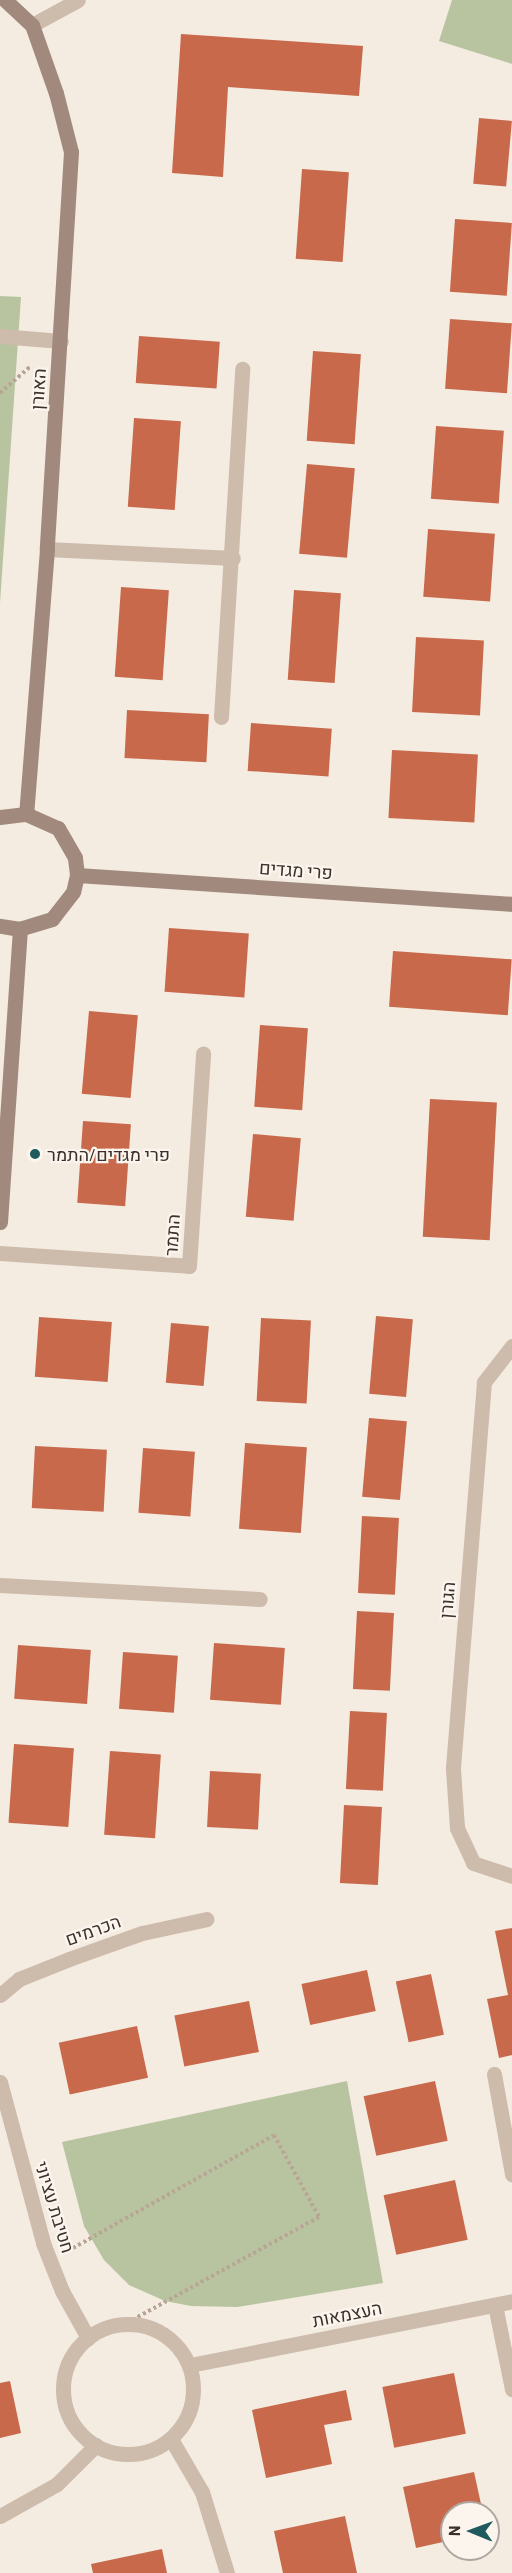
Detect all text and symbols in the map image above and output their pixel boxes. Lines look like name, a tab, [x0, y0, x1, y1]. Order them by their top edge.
street label: האורן	[26, 368, 50, 410]
street label: פרי מגדים	[258, 857, 334, 883]
place label: פרי מגדים/התמר	[47, 1143, 170, 1165]
marker: פרי מגדים/התמר	[28, 1147, 42, 1161]
street label: התמר	[160, 1213, 184, 1257]
street label: הגורן	[435, 1581, 459, 1619]
street label: הכרמים	[62, 1910, 124, 1950]
street label: חטיבת עציוני	[31, 2159, 79, 2255]
street label: העצמאות	[310, 2297, 384, 2331]
north arrow	[440, 2501, 500, 2561]
text: N	[444, 2525, 463, 2536]

